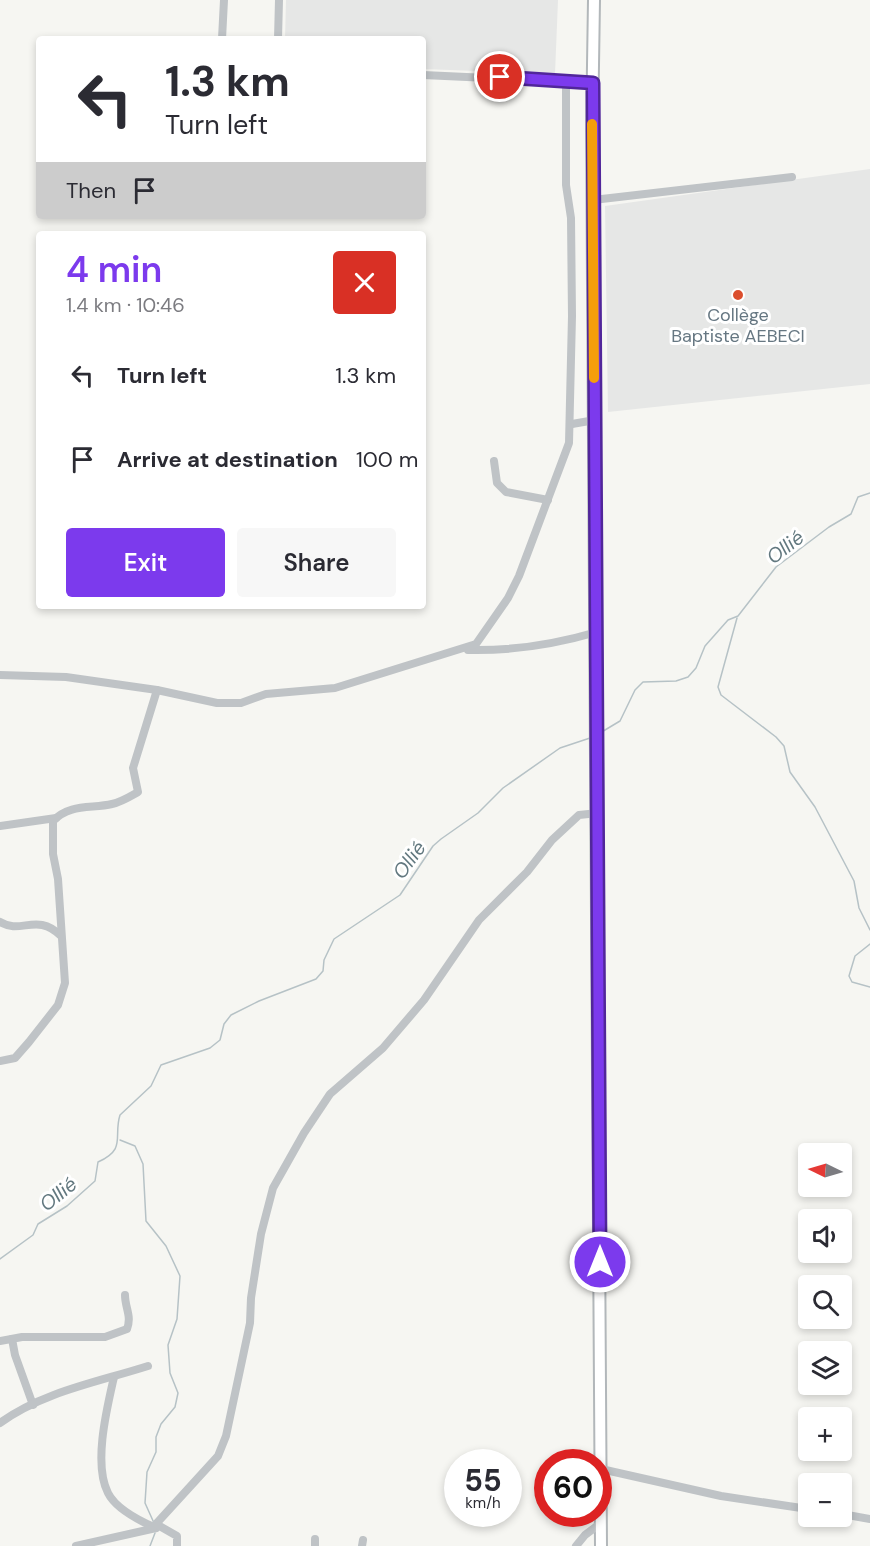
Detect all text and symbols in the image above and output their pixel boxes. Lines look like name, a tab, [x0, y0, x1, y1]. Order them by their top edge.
pin	[474, 51, 525, 102]
text: 1.3 km	[165, 54, 290, 109]
icon: left	[66, 60, 144, 138]
icon: arrive	[483, 60, 516, 93]
text: Turn left	[165, 107, 268, 142]
icon: arrive	[128, 174, 161, 207]
text: Then	[66, 176, 116, 205]
text: 4 min	[66, 246, 162, 293]
button: close	[333, 251, 396, 314]
marker: Collège Baptiste AEBECI	[731, 288, 745, 302]
text: 1.4 km · 10:46	[66, 292, 185, 318]
place label: Collège Baptiste AEBECI	[671, 303, 805, 348]
icon: left	[66, 359, 99, 392]
text: Turn left	[117, 361, 207, 390]
text: 1.3 km	[335, 361, 396, 390]
icon: arrive	[66, 443, 99, 476]
text: Arrive at destination	[117, 445, 338, 474]
text: 100 m	[356, 445, 418, 474]
water label: Ollié	[761, 524, 809, 570]
button: Exit	[66, 528, 225, 597]
button: Share	[237, 528, 396, 597]
water label: Ollié	[386, 836, 432, 884]
north arrow	[798, 1143, 852, 1197]
map controls	[798, 1143, 852, 1527]
water label: Ollié	[34, 1171, 82, 1217]
button: sound	[798, 1209, 852, 1263]
position arrow	[568, 1230, 632, 1294]
button: search	[798, 1275, 852, 1329]
button: layers	[798, 1341, 852, 1395]
button: +	[798, 1407, 852, 1461]
speed limit sign: 60	[534, 1449, 612, 1527]
text: 55	[464, 1461, 502, 1500]
button: −	[798, 1473, 852, 1527]
text: km/h	[465, 1493, 501, 1513]

